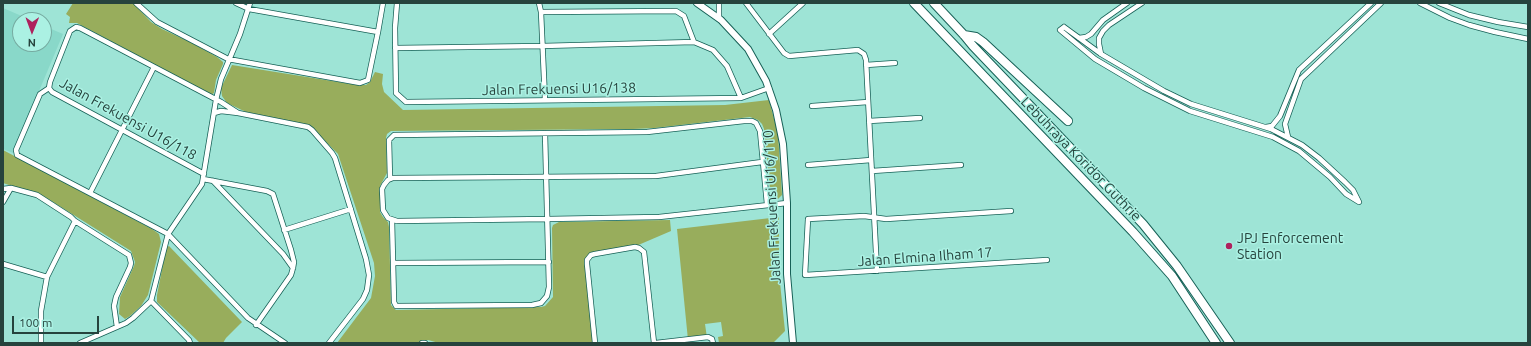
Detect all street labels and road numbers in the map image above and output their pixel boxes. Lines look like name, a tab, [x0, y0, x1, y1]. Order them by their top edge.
street label: Jalan Frekuensi U16/118	[57, 74, 199, 164]
street label: Jalan Frekuensi U16/138	[482, 79, 636, 99]
street label: Lebuhraya Koridor Guthrie	[1017, 93, 1145, 225]
street label: Jalan Frekuensi U16/110	[760, 130, 784, 284]
street label: Jalan Elmina Ilham 17	[857, 244, 993, 270]

